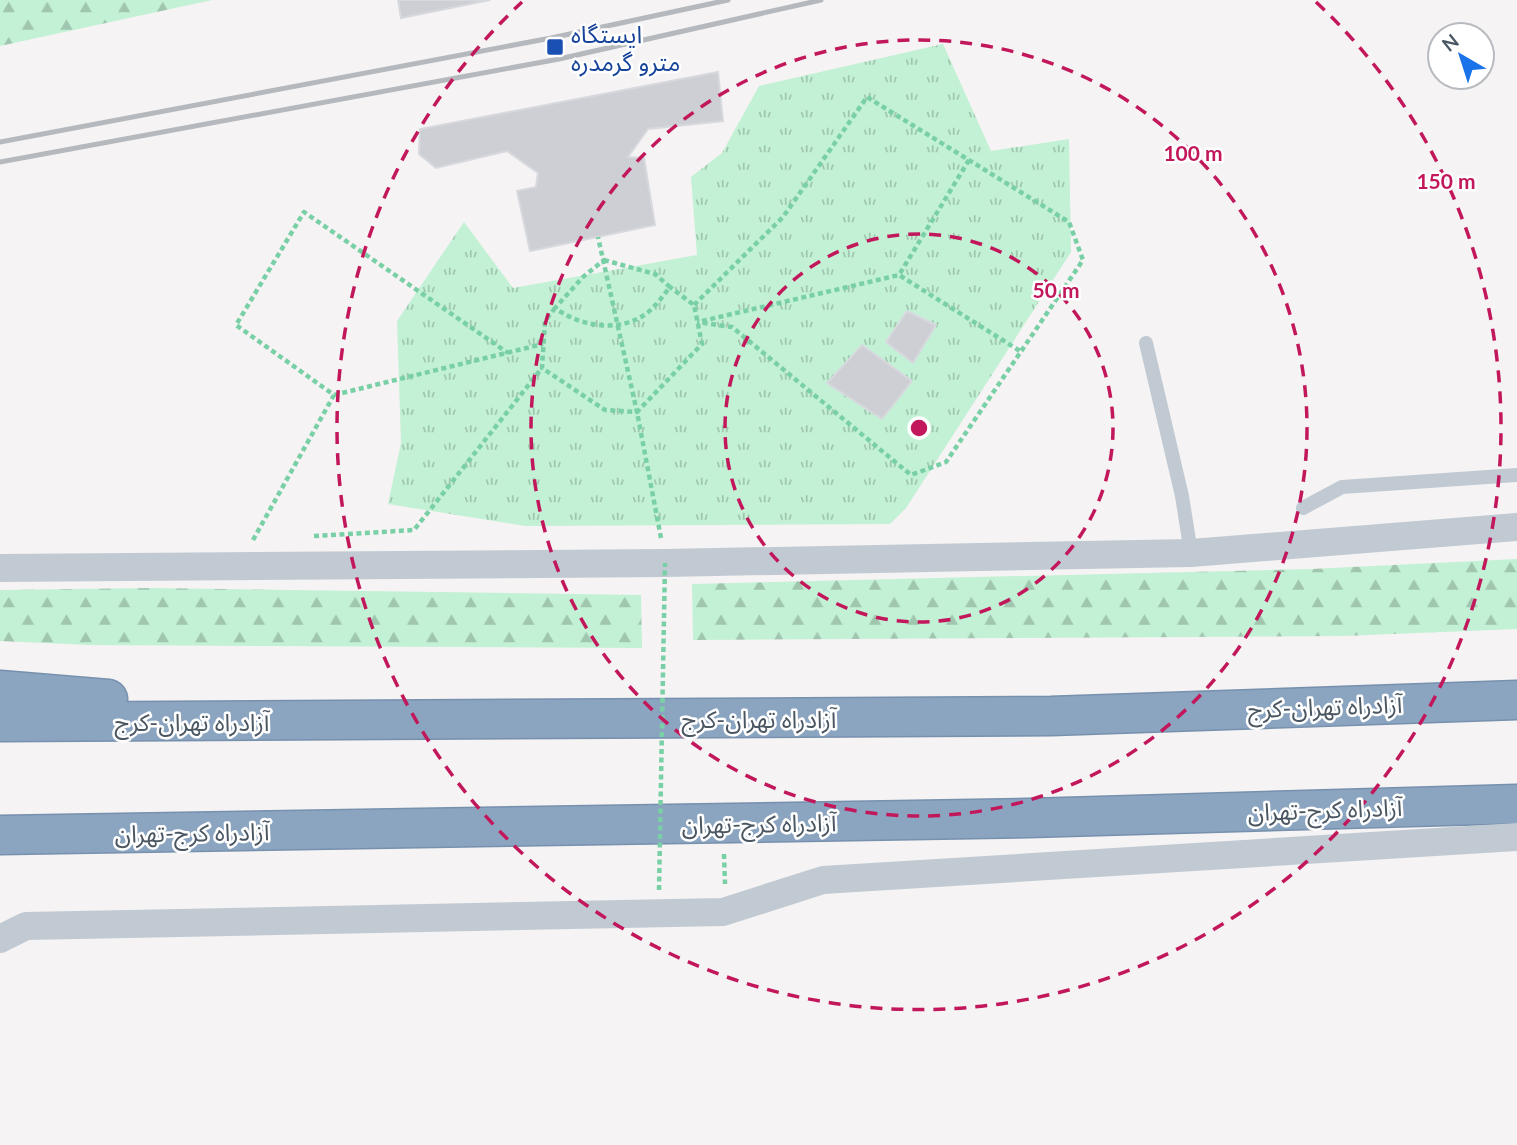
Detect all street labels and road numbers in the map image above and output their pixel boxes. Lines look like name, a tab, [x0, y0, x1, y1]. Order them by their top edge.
street label: آزادراه تهران-کرج	[1247, 689, 1404, 727]
street label: آزادراه تهران-کرج	[682, 704, 837, 737]
street label: آزادراه تهران-کرج	[115, 707, 270, 740]
street label: آزادراه کرج-تهران	[1247, 792, 1404, 830]
street label: آزادراه کرج-تهران	[681, 807, 838, 843]
street label: آزادراه کرج-تهران	[114, 816, 271, 852]

